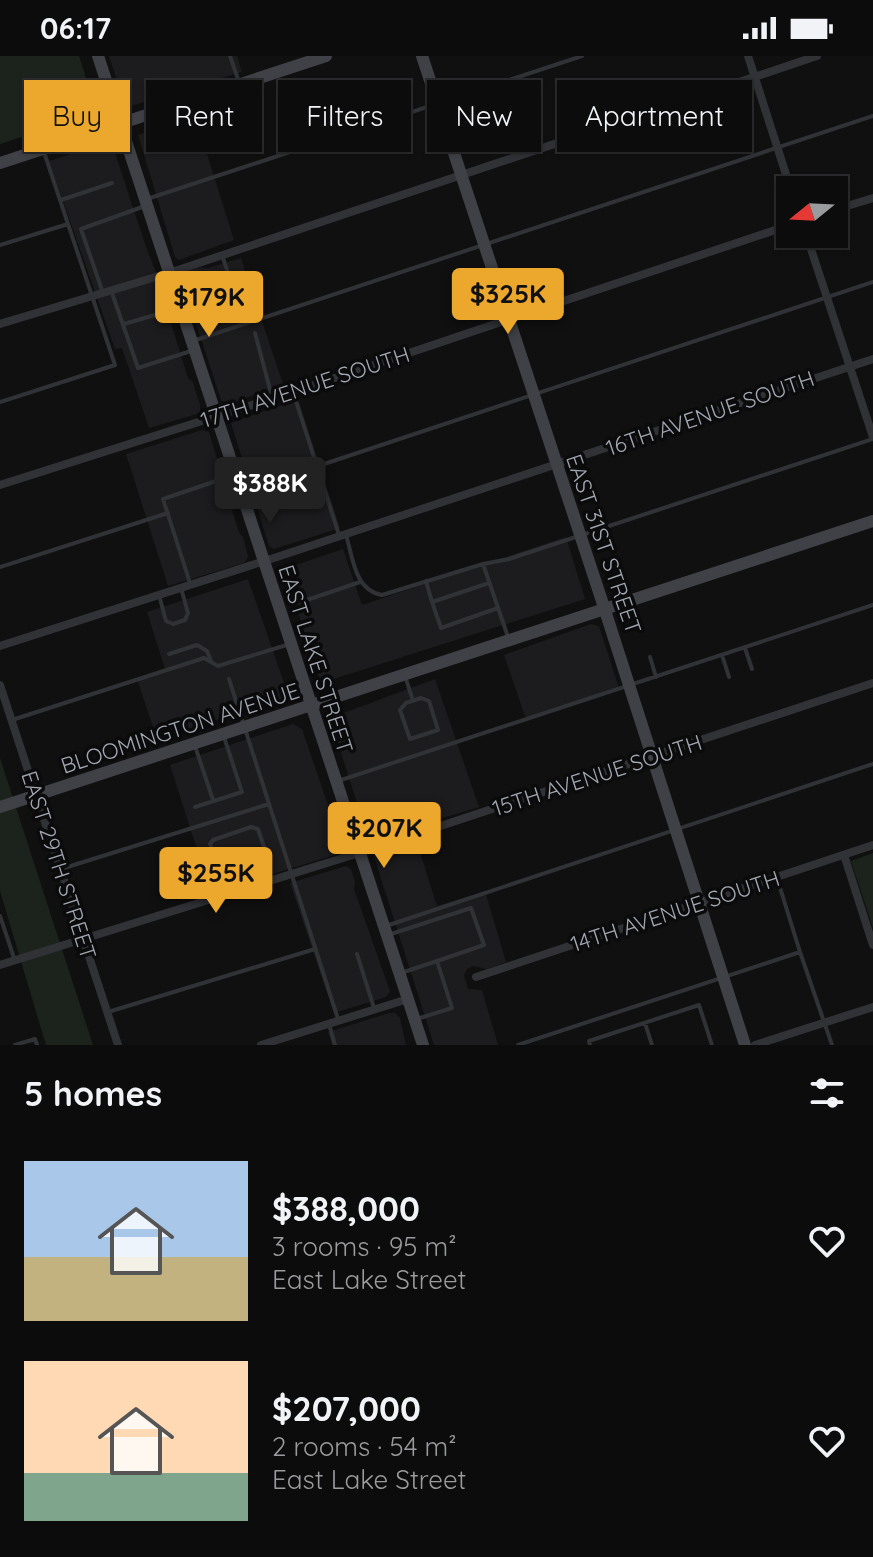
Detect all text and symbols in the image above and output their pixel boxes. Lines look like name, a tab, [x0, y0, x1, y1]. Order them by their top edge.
text: 06:17	[40, 9, 111, 47]
chip: Buy	[24, 80, 130, 152]
chip: Rent	[146, 80, 262, 152]
chip: Filters	[278, 80, 411, 152]
chip: New	[427, 80, 541, 152]
chip: Apartment	[557, 80, 752, 152]
north arrow	[776, 176, 848, 248]
map controls	[776, 176, 848, 248]
pin: $325K	[452, 268, 564, 336]
pin: $179K	[153, 271, 265, 339]
text: $325K	[470, 277, 546, 310]
text: $179K	[173, 280, 245, 313]
street label: 17TH AVENUE SOUTH	[197, 340, 413, 434]
street label: 16TH AVENUE SOUTH	[602, 364, 818, 462]
street label: EAST 31ST STREET	[560, 450, 648, 638]
pin: $388K	[214, 457, 326, 525]
text: $388K	[232, 466, 308, 499]
street label: EAST LAKE STREET	[272, 561, 360, 757]
street label: BLOOMINGTON AVENUE	[57, 676, 303, 780]
street label: 15TH AVENUE SOUTH	[489, 728, 705, 822]
street label: EAST 29TH STREET	[15, 767, 103, 963]
pin: $207K	[328, 802, 440, 870]
text: $207K	[346, 811, 422, 844]
pin: $255K	[160, 847, 272, 915]
text: $255K	[177, 856, 255, 889]
street label: 14TH AVENUE SOUTH	[567, 864, 783, 958]
icon: filters	[805, 1071, 849, 1115]
text: 5 homes	[24, 1072, 162, 1115]
text: $388,000	[272, 1187, 420, 1230]
icon: home	[88, 1193, 184, 1289]
icon: heart	[805, 1219, 849, 1263]
text: 3 rooms · 95 m²	[272, 1230, 456, 1263]
text: East Lake Street	[272, 1263, 466, 1296]
text: $207,000	[272, 1387, 421, 1430]
icon: home	[88, 1393, 184, 1489]
icon: heart	[805, 1419, 849, 1463]
text: 2 rooms · 54 m²	[272, 1430, 456, 1463]
text: East Lake Street	[272, 1463, 466, 1496]

